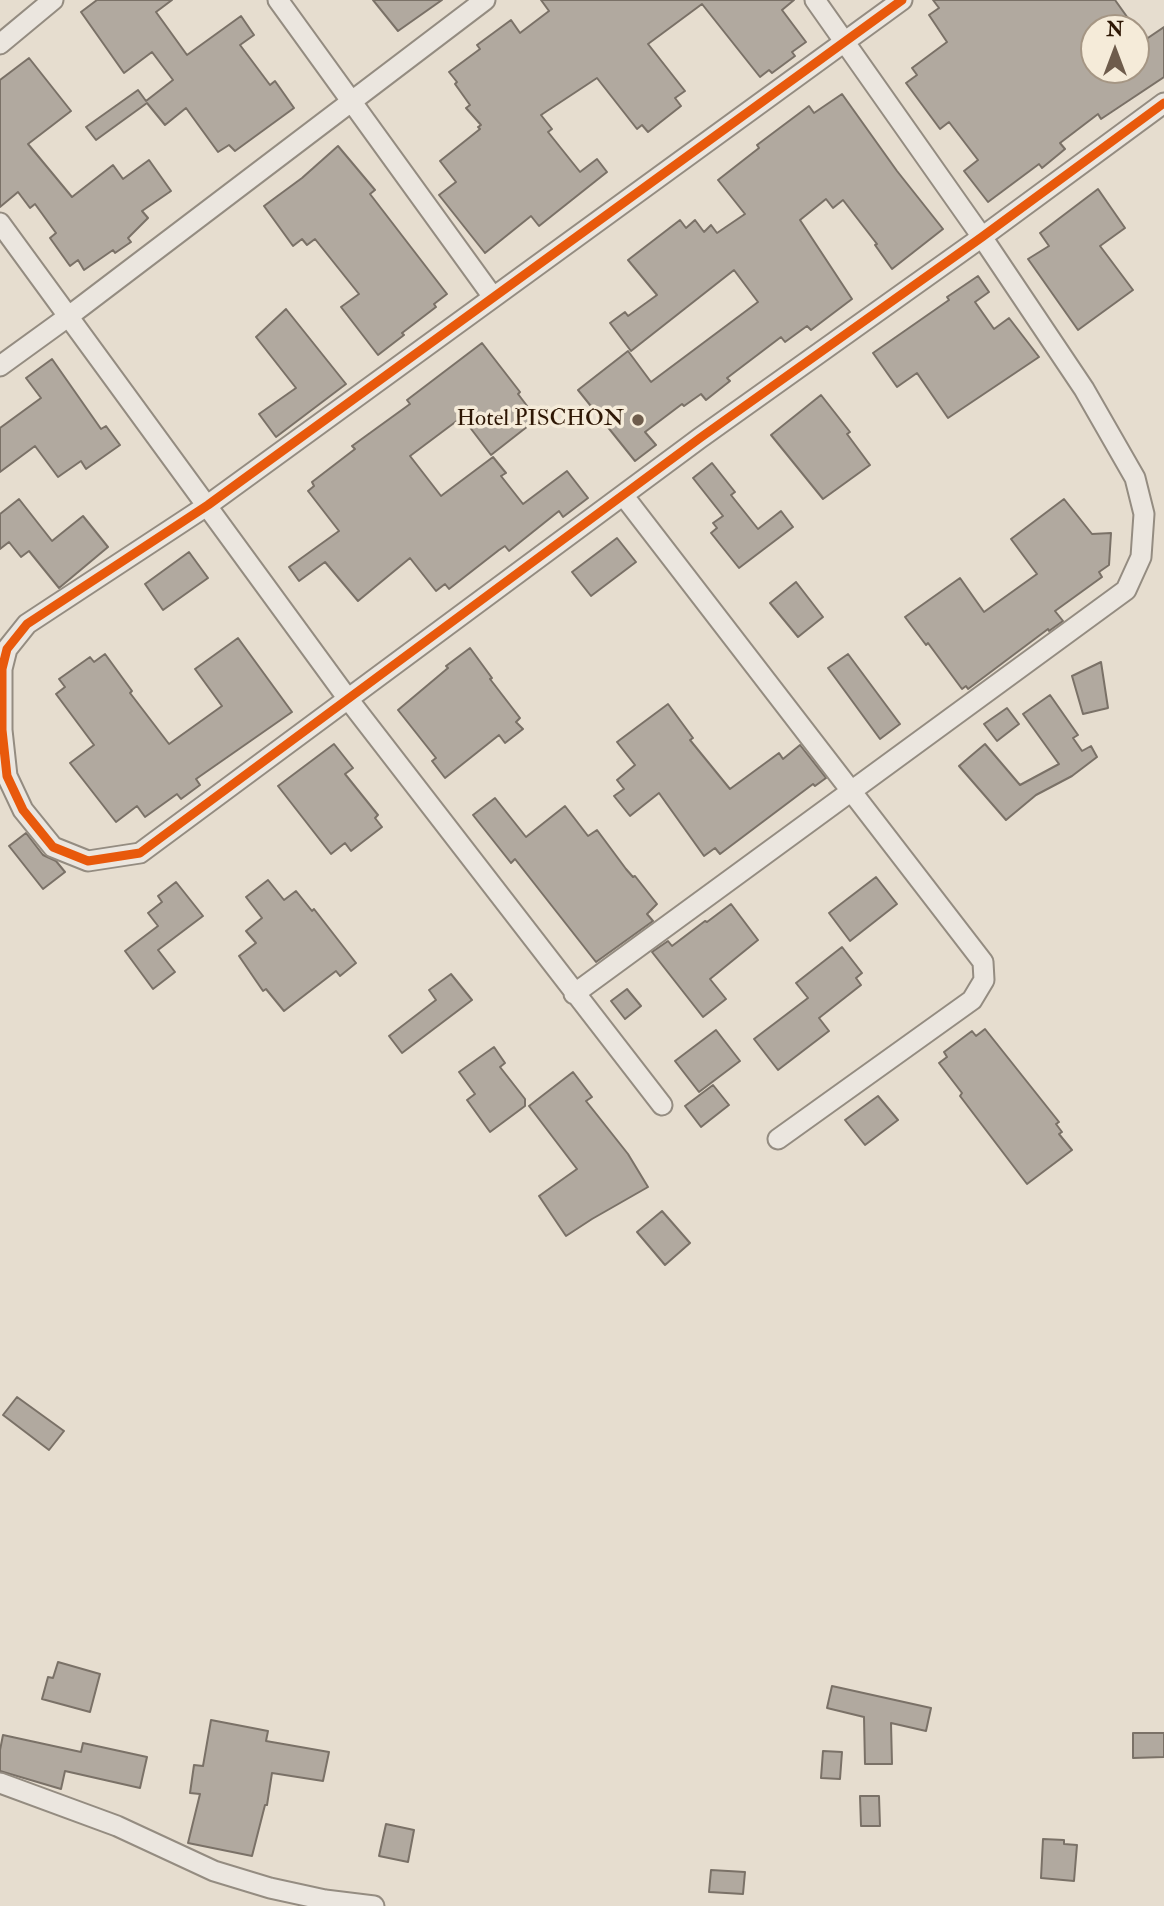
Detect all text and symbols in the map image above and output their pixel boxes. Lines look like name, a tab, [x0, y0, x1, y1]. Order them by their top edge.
north arrow	[1080, 14, 1150, 84]
text: N	[1106, 18, 1124, 42]
place label: Hotel PISCHON	[457, 406, 624, 434]
marker: Hotel PISCHON	[630, 412, 646, 428]

